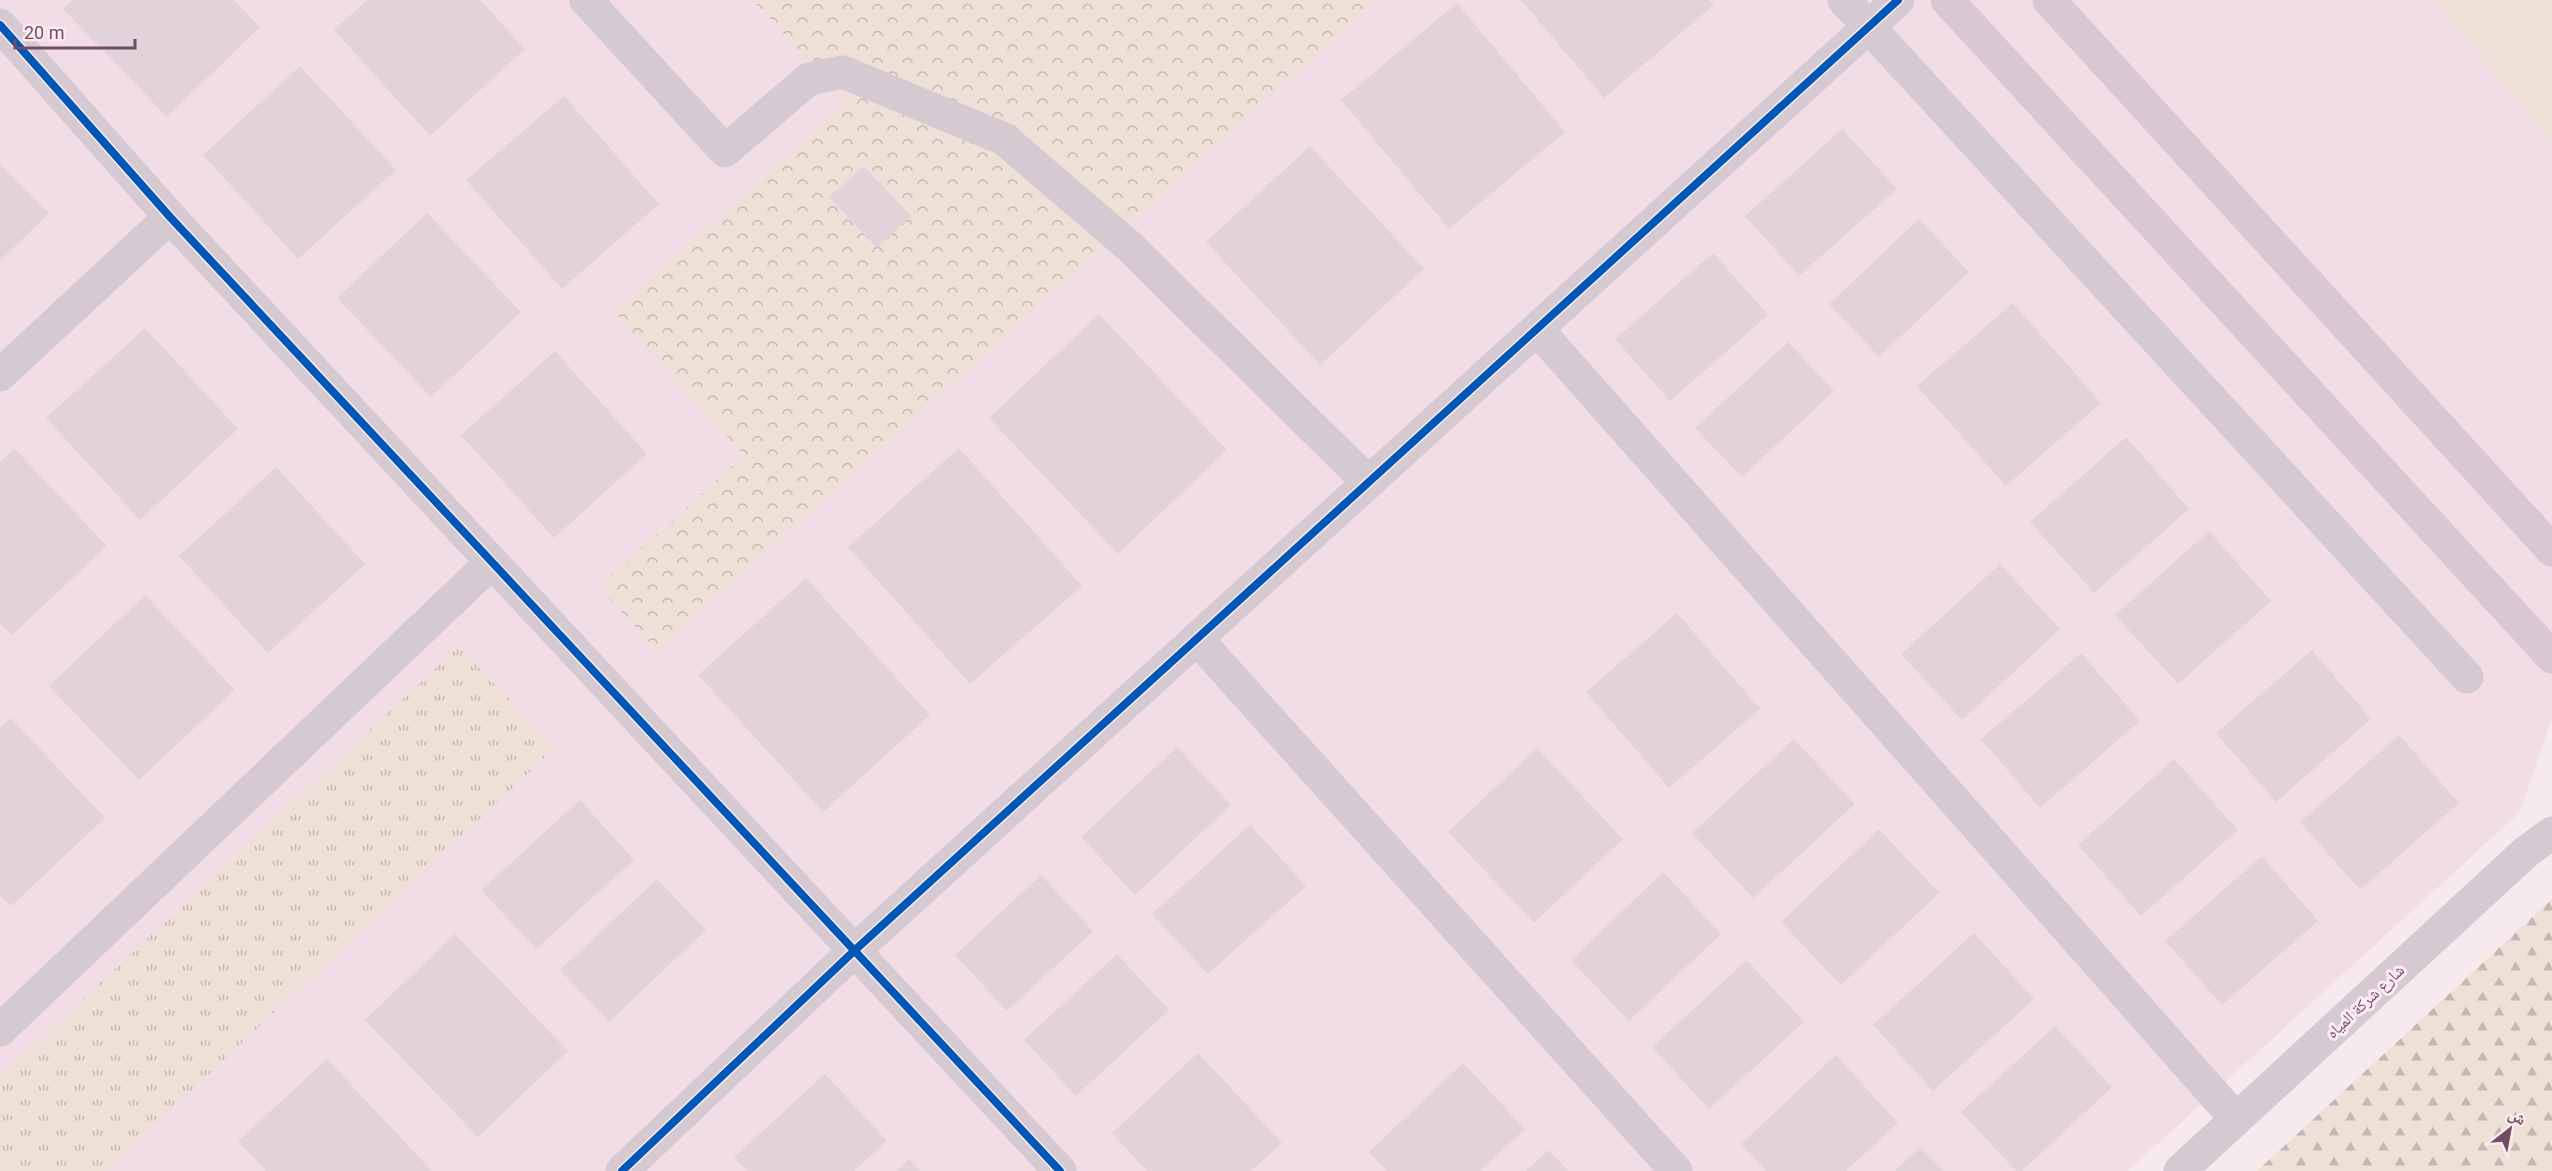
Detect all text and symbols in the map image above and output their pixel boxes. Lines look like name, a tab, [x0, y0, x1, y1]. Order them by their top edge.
scale bar	[15, 12, 135, 50]
text: 20 m	[24, 22, 64, 43]
street label: شارع شركة المياه	[2323, 961, 2409, 1043]
north arrow	[2480, 1099, 2540, 1159]
text: ش	[2505, 1104, 2530, 1129]

